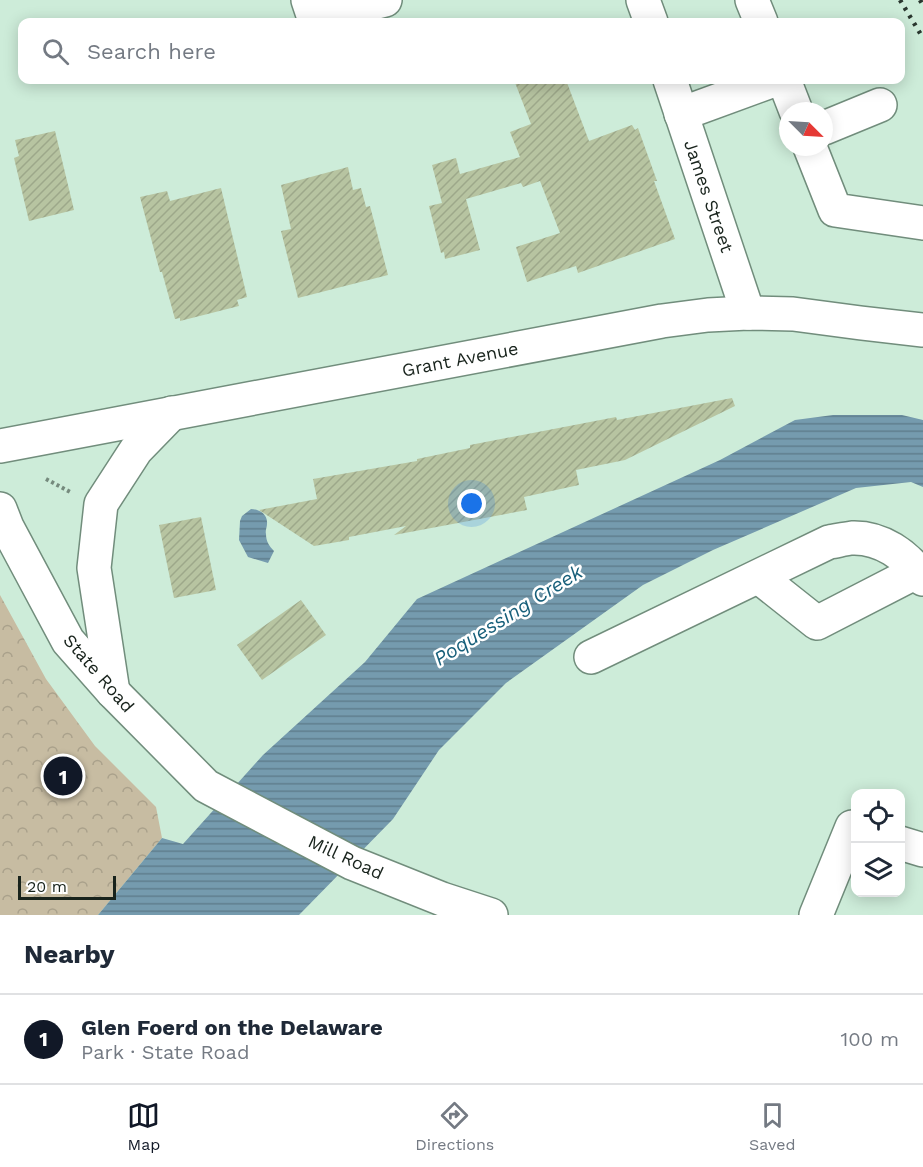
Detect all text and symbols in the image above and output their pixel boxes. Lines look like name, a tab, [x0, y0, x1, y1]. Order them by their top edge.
search box	[18, 18, 905, 84]
icon: search	[39, 35, 72, 68]
text: Search here	[87, 39, 216, 64]
north arrow	[779, 102, 833, 156]
street label: James Street	[680, 137, 738, 255]
street label: Grant Avenue	[400, 337, 520, 381]
your location	[457, 489, 486, 518]
water label: Poquessing Creek	[429, 559, 588, 670]
street label: State Road	[59, 630, 139, 716]
pin: 1	[44, 754, 82, 798]
map controls	[851, 789, 905, 897]
button: locate	[851, 789, 905, 843]
street label: Mill Road	[305, 830, 387, 884]
button: layers	[851, 843, 905, 897]
scale bar	[18, 873, 116, 900]
text: 20 m	[27, 877, 67, 896]
text: Nearby	[24, 939, 115, 969]
text: Glen Foerd on the Delaware	[81, 1015, 383, 1040]
text: 1	[39, 1027, 48, 1051]
text: 100 m	[840, 1027, 899, 1051]
text: Park · State Road	[81, 1040, 249, 1064]
tab: Map	[127, 1099, 160, 1154]
tab: Directions	[415, 1099, 494, 1154]
tab: Saved	[749, 1099, 796, 1154]

